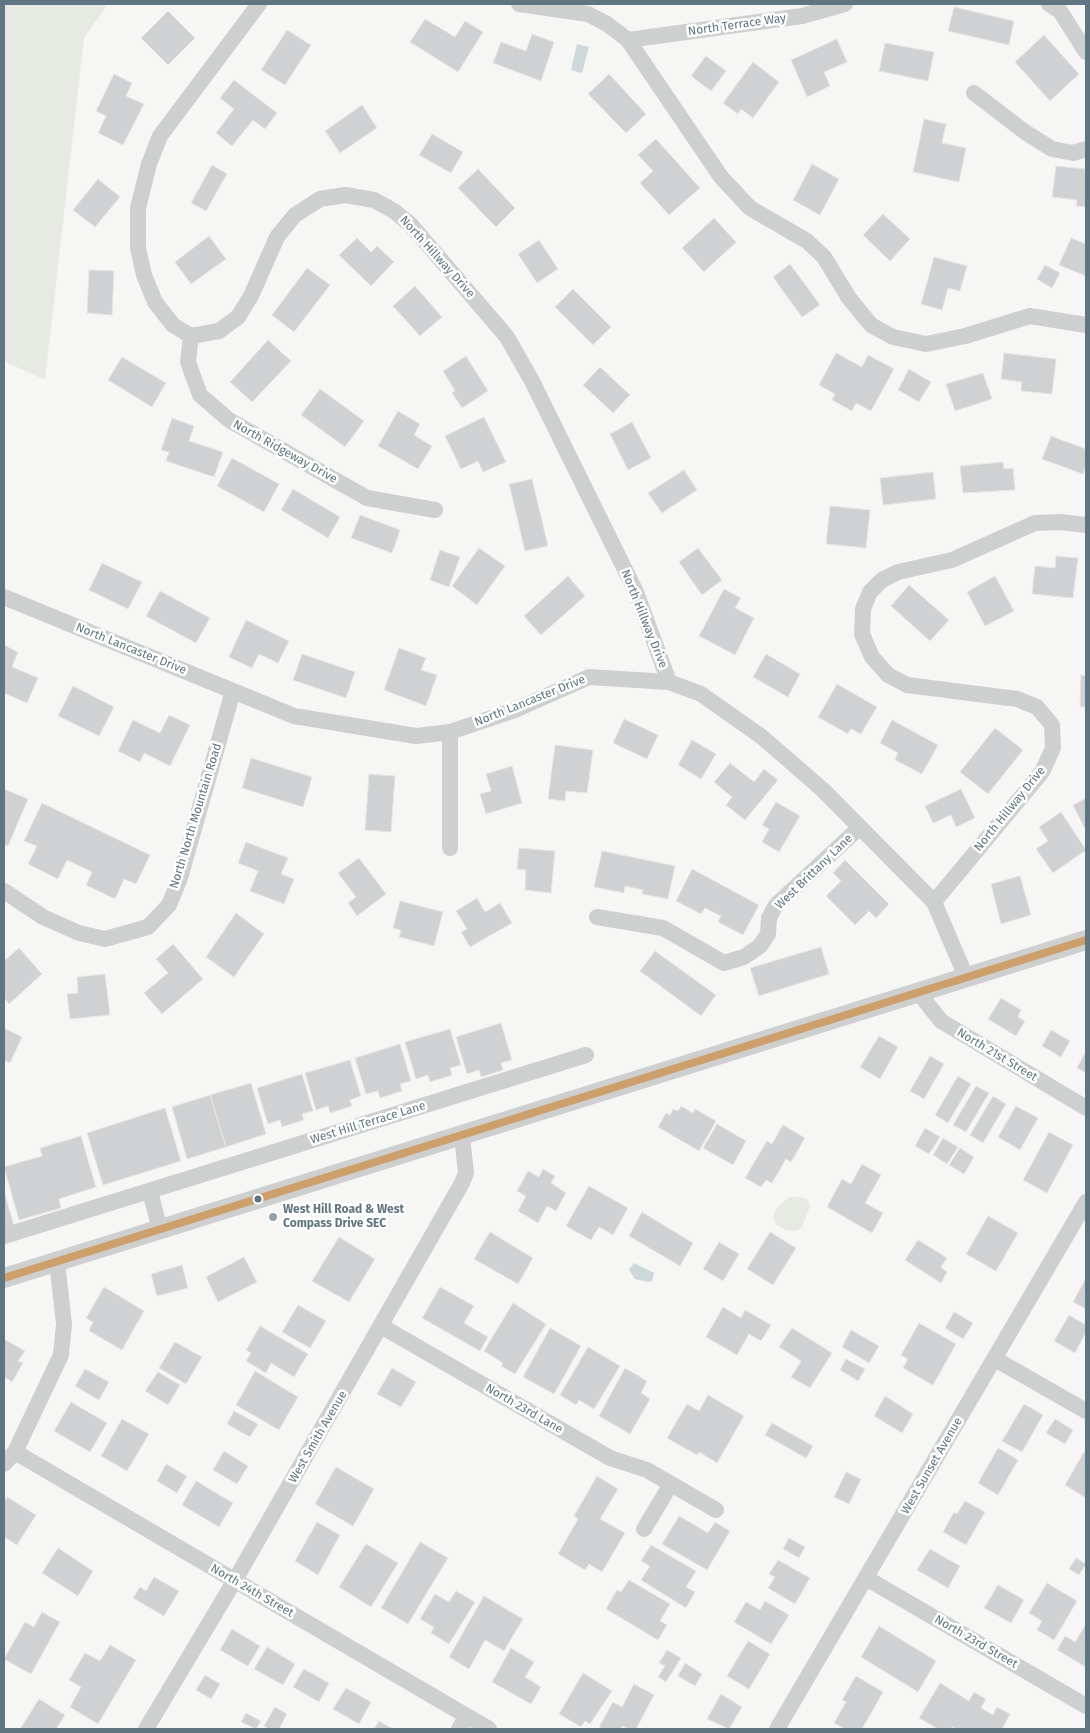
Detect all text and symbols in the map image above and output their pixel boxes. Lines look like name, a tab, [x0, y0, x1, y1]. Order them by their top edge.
street label: North Terrace Way	[687, 11, 787, 39]
street label: North Hillway Drive	[397, 213, 477, 301]
street label: North Ridgeway Drive	[230, 417, 340, 487]
street label: North Hillway Drive	[618, 568, 670, 670]
street label: North Lancaster Drive	[74, 620, 188, 678]
street label: North Lancaster Drive	[473, 672, 587, 730]
street label: North North Mountain Road	[167, 742, 225, 890]
street label: North Hillway Drive	[971, 764, 1049, 854]
street label: West Brittany Lane	[772, 831, 856, 913]
street label: North 21st Street	[954, 1025, 1040, 1085]
street label: West Hill Terrace Lane	[309, 1099, 427, 1147]
unlabelled marker	[253, 1194, 263, 1204]
place label: West Hill Road & West Compass Drive SEC	[283, 1203, 404, 1231]
marker: West Hill Road & West Compass Drive SEC	[267, 1211, 279, 1223]
street label: North 23rd Lane	[483, 1381, 565, 1437]
street label: West Smith Avenue	[286, 1388, 350, 1486]
street label: West Sunset Avenue	[898, 1415, 966, 1517]
street label: North 24th Street	[208, 1561, 296, 1621]
street label: North 23rd Street	[932, 1612, 1020, 1672]

